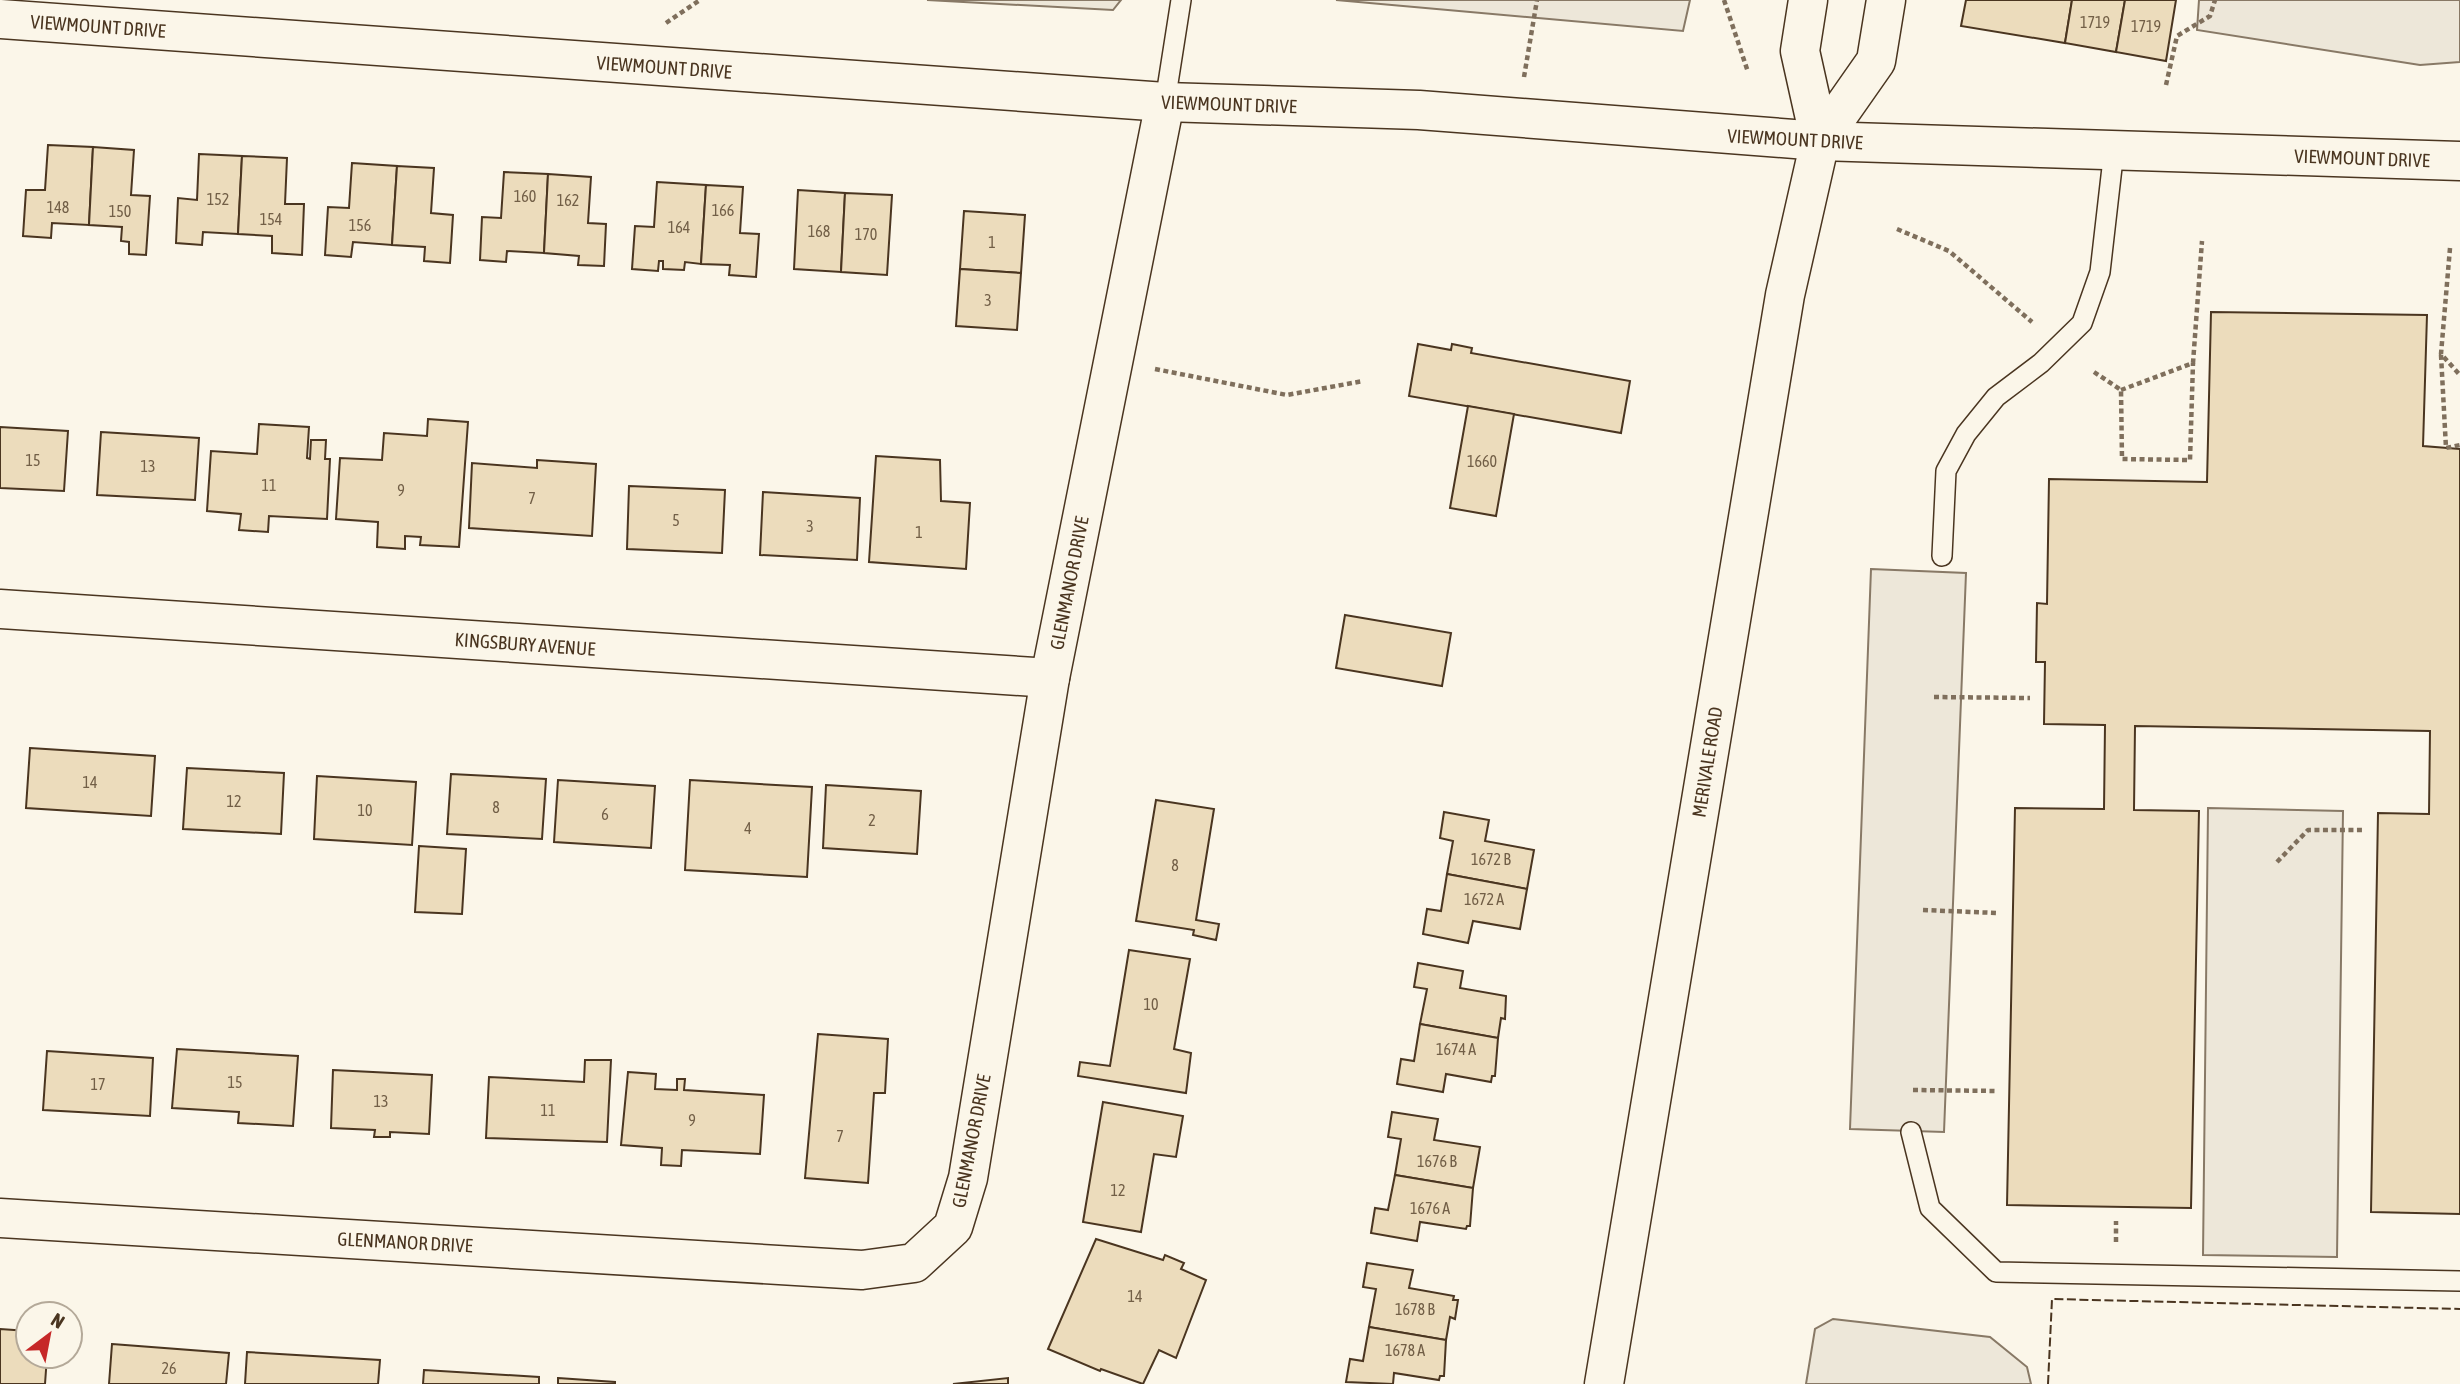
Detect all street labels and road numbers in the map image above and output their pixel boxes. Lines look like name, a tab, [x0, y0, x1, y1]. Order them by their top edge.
street label: VIEWMOUNT DRIVE	[30, 10, 166, 42]
street label: VIEWMOUNT DRIVE	[596, 51, 732, 83]
street label: VIEWMOUNT DRIVE	[1161, 91, 1297, 117]
street label: VIEWMOUNT DRIVE	[1727, 124, 1863, 154]
street label: VIEWMOUNT DRIVE	[2294, 145, 2430, 171]
street label: GLENMANOR DRIVE	[1045, 514, 1093, 652]
street label: KINGSBURY AVENUE	[454, 628, 596, 660]
street label: MERIVALE ROAD	[1687, 705, 1727, 819]
street label: GLENMANOR DRIVE	[947, 1072, 995, 1210]
street label: GLENMANOR DRIVE	[337, 1227, 473, 1257]

